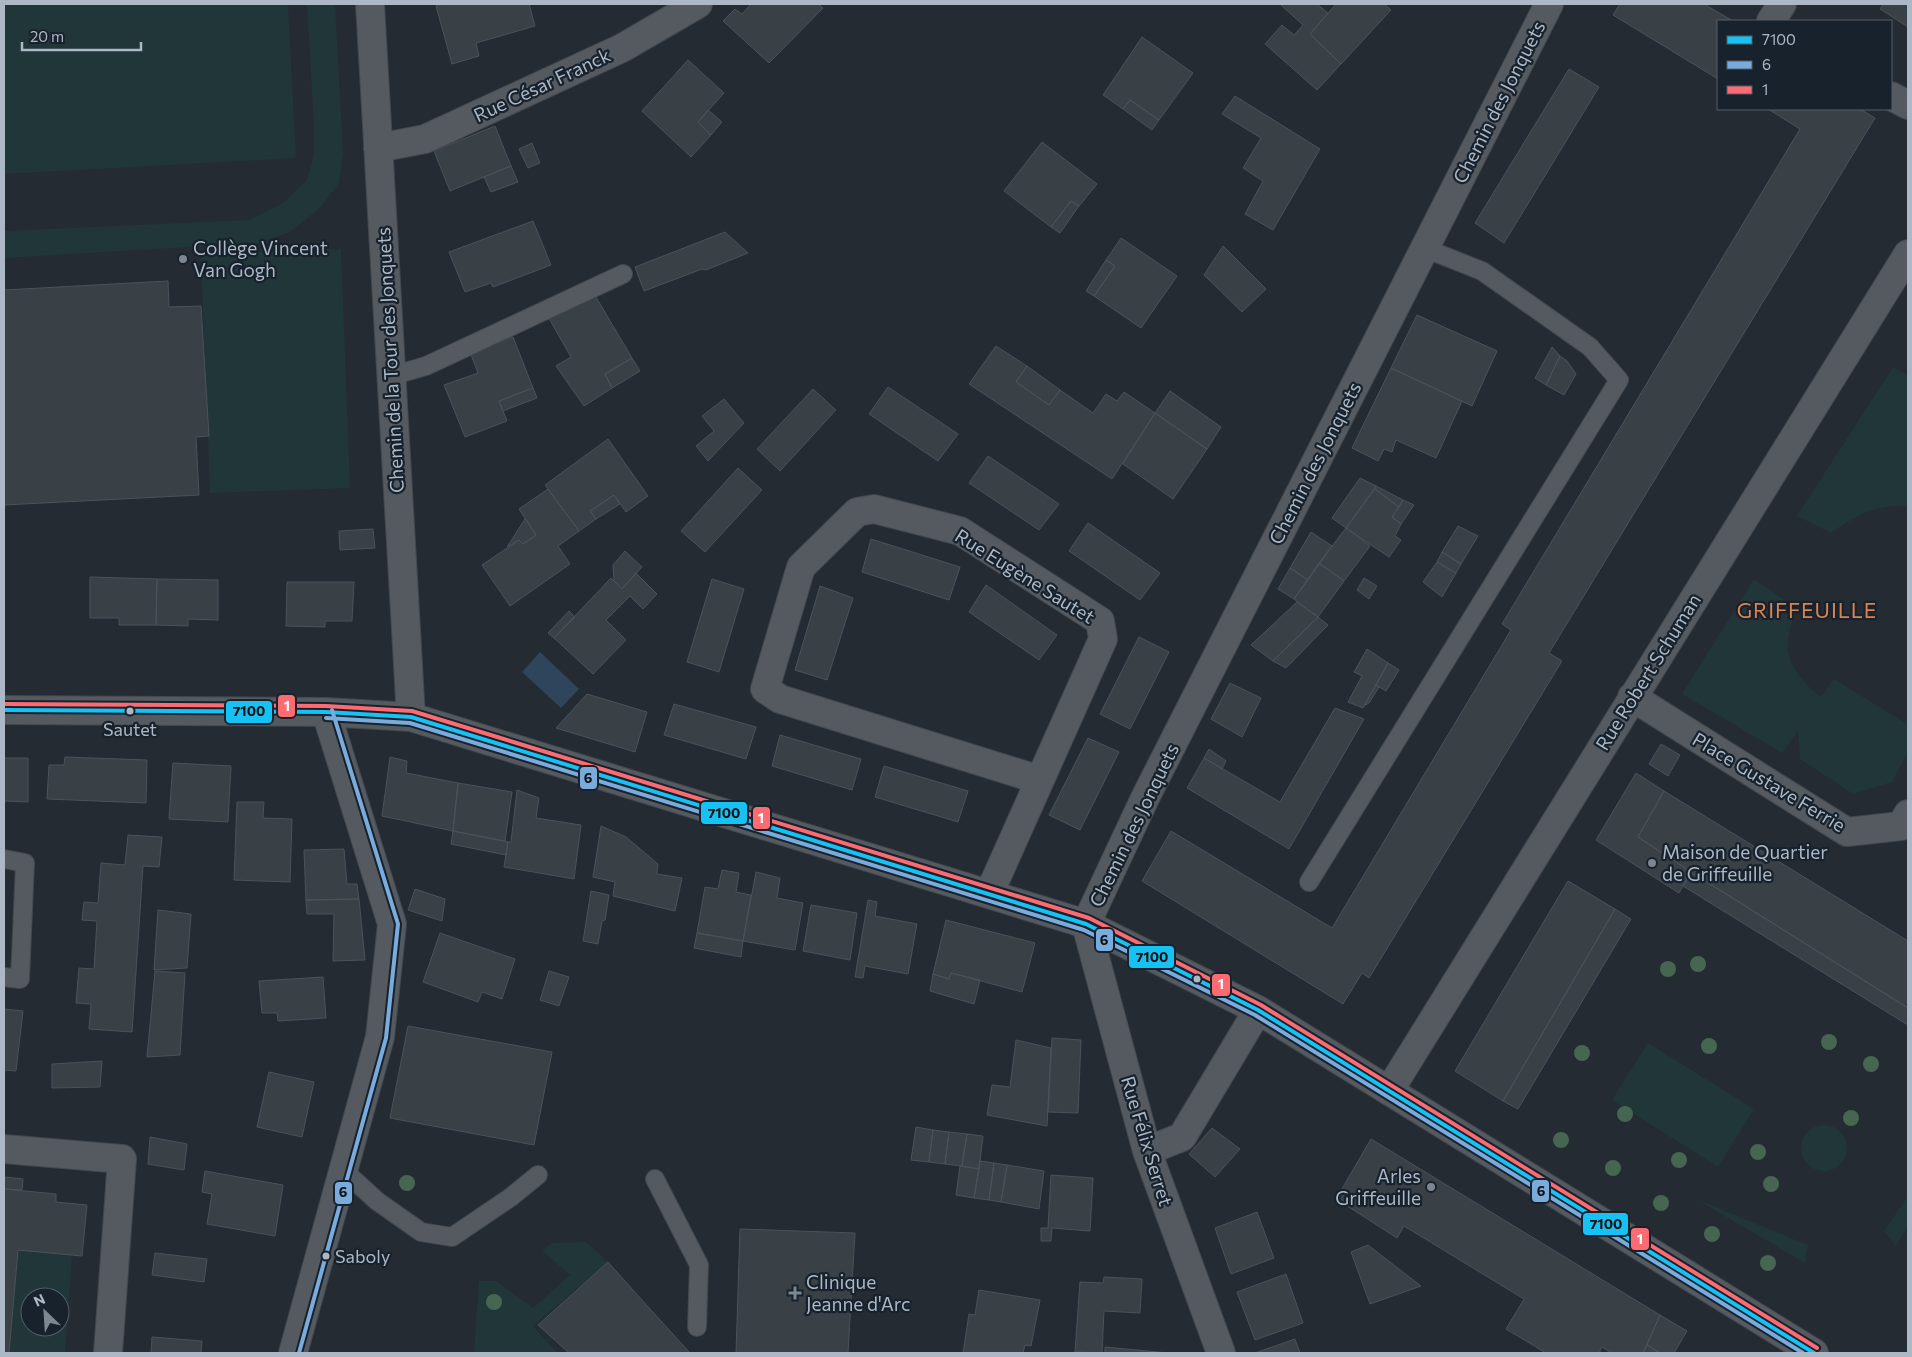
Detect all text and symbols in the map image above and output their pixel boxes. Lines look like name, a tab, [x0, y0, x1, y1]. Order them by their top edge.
street label: Chemin des Jonquets	[1448, 17, 1549, 187]
scale bar	[22, 20, 141, 52]
legend	[1717, 20, 1892, 110]
text: 20 m	[30, 27, 64, 45]
text: 7100	[1762, 30, 1796, 48]
street label: Rue César Franck	[470, 43, 614, 126]
text: 6	[1762, 55, 1771, 73]
text: 1	[1762, 80, 1768, 98]
street label: Chemin de la Tour des Jonquets	[371, 227, 408, 493]
place label: Collège Vincent Van Gogh	[193, 236, 328, 281]
marker: Collège Vincent Van Gogh	[177, 253, 189, 265]
street label: Chemin des Jonquets	[1264, 378, 1365, 548]
street label: Rue Eugène Sautet	[951, 523, 1100, 628]
street label: Rue Robert Schuman	[1590, 589, 1705, 754]
district label: GRIFFEUILLE	[1737, 597, 1877, 622]
line badge: 1	[277, 694, 296, 718]
text: 1	[284, 697, 290, 714]
line badge: 7100	[225, 700, 273, 724]
text: 7100	[233, 702, 265, 719]
marker: Sautet	[125, 706, 135, 716]
place label: Sautet	[103, 718, 157, 740]
street label: Place Gustave Ferrie	[1689, 727, 1850, 836]
street label: Chemin des Jonquets	[1084, 739, 1183, 910]
line badge: 6	[579, 766, 598, 790]
text: 6	[584, 769, 593, 786]
line badge: 7100	[700, 801, 748, 825]
text: 7100	[708, 804, 740, 821]
line badge: 1	[752, 806, 771, 830]
text: 1	[758, 809, 764, 826]
place label: Maison de Quartier de Griffeuille	[1662, 840, 1828, 885]
marker: Maison de Quartier de Griffeuille	[1646, 857, 1658, 869]
line badge: 6	[1095, 928, 1114, 952]
text: 6	[1100, 931, 1109, 948]
line badge: 7100	[1128, 945, 1175, 969]
text: 7100	[1136, 948, 1168, 965]
line badge: 1	[1211, 973, 1231, 997]
unlabelled marker	[1192, 974, 1202, 984]
text: 1	[1218, 975, 1224, 992]
street label: Rue Félix Serret	[1117, 1073, 1178, 1209]
place label: Arles Griffeuille	[1335, 1164, 1421, 1209]
line badge: 6	[1531, 1179, 1550, 1203]
line badge: 6	[334, 1181, 353, 1205]
marker: Arles Griffeuille	[1425, 1181, 1437, 1193]
text: 6	[1537, 1182, 1546, 1199]
text: 6	[339, 1183, 348, 1200]
line badge: 7100	[1582, 1212, 1629, 1236]
text: 7100	[1590, 1215, 1622, 1232]
line badge: 1	[1630, 1227, 1650, 1251]
text: 1	[1637, 1230, 1643, 1247]
place label: Saboly	[335, 1245, 390, 1267]
marker: Saboly	[321, 1251, 331, 1261]
place label: Clinique Jeanne d'Arc	[806, 1270, 910, 1315]
marker: Clinique Jeanne d'Arc	[788, 1286, 802, 1300]
north arrow	[20, 1287, 70, 1337]
text: N	[31, 1290, 48, 1310]

